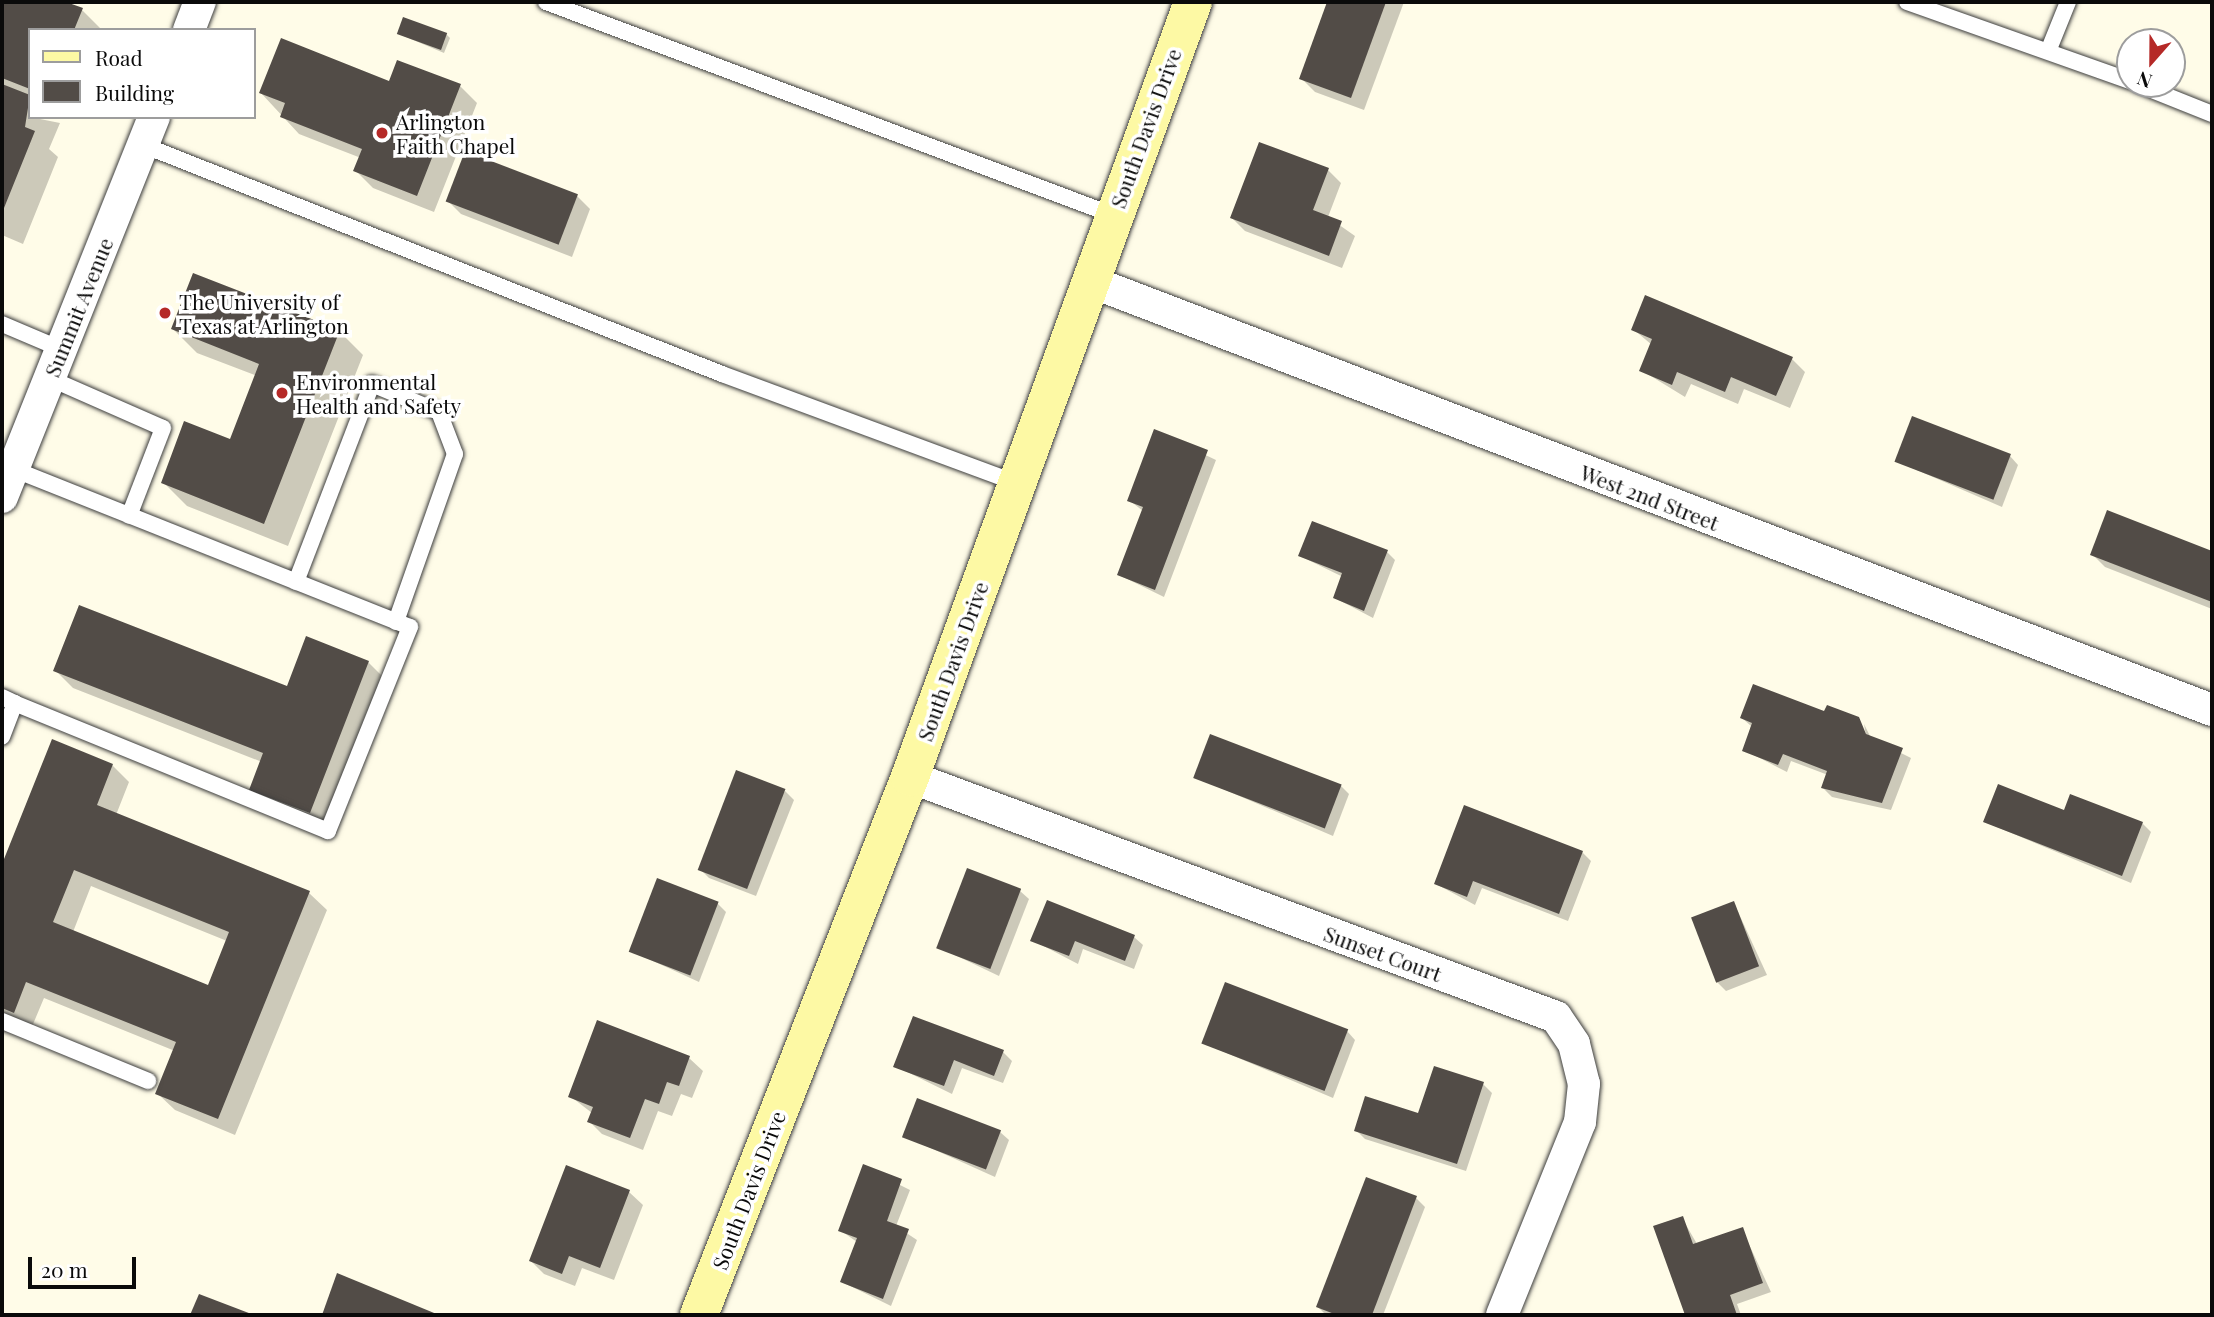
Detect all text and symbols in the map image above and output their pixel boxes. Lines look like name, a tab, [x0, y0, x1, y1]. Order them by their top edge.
legend	[28, 28, 256, 119]
north arrow	[2116, 28, 2186, 98]
text: Road	[95, 43, 143, 71]
street label: South Davis Drive	[1104, 45, 1186, 211]
text: N	[2133, 66, 2155, 95]
text: Building	[95, 78, 174, 106]
place label: Arlington Faith Chapel	[396, 108, 515, 158]
marker: Arlington Faith Chapel	[374, 125, 390, 141]
street label: Summit Avenue	[38, 233, 118, 381]
place label: The University of Texas at Arlington	[179, 288, 350, 338]
marker: The University of Texas at Arlington	[157, 305, 173, 321]
place label: Environmental Health and Safety	[296, 368, 461, 418]
marker: Environmental Health and Safety	[274, 385, 290, 401]
street label: West 2nd Street	[1577, 459, 1723, 535]
street label: South Davis Drive	[911, 578, 993, 744]
street label: Sunset Court	[1321, 920, 1445, 986]
street label: South Davis Drive	[706, 1107, 790, 1273]
scale bar	[32, 1244, 140, 1288]
text: 20 m	[41, 1255, 88, 1283]

